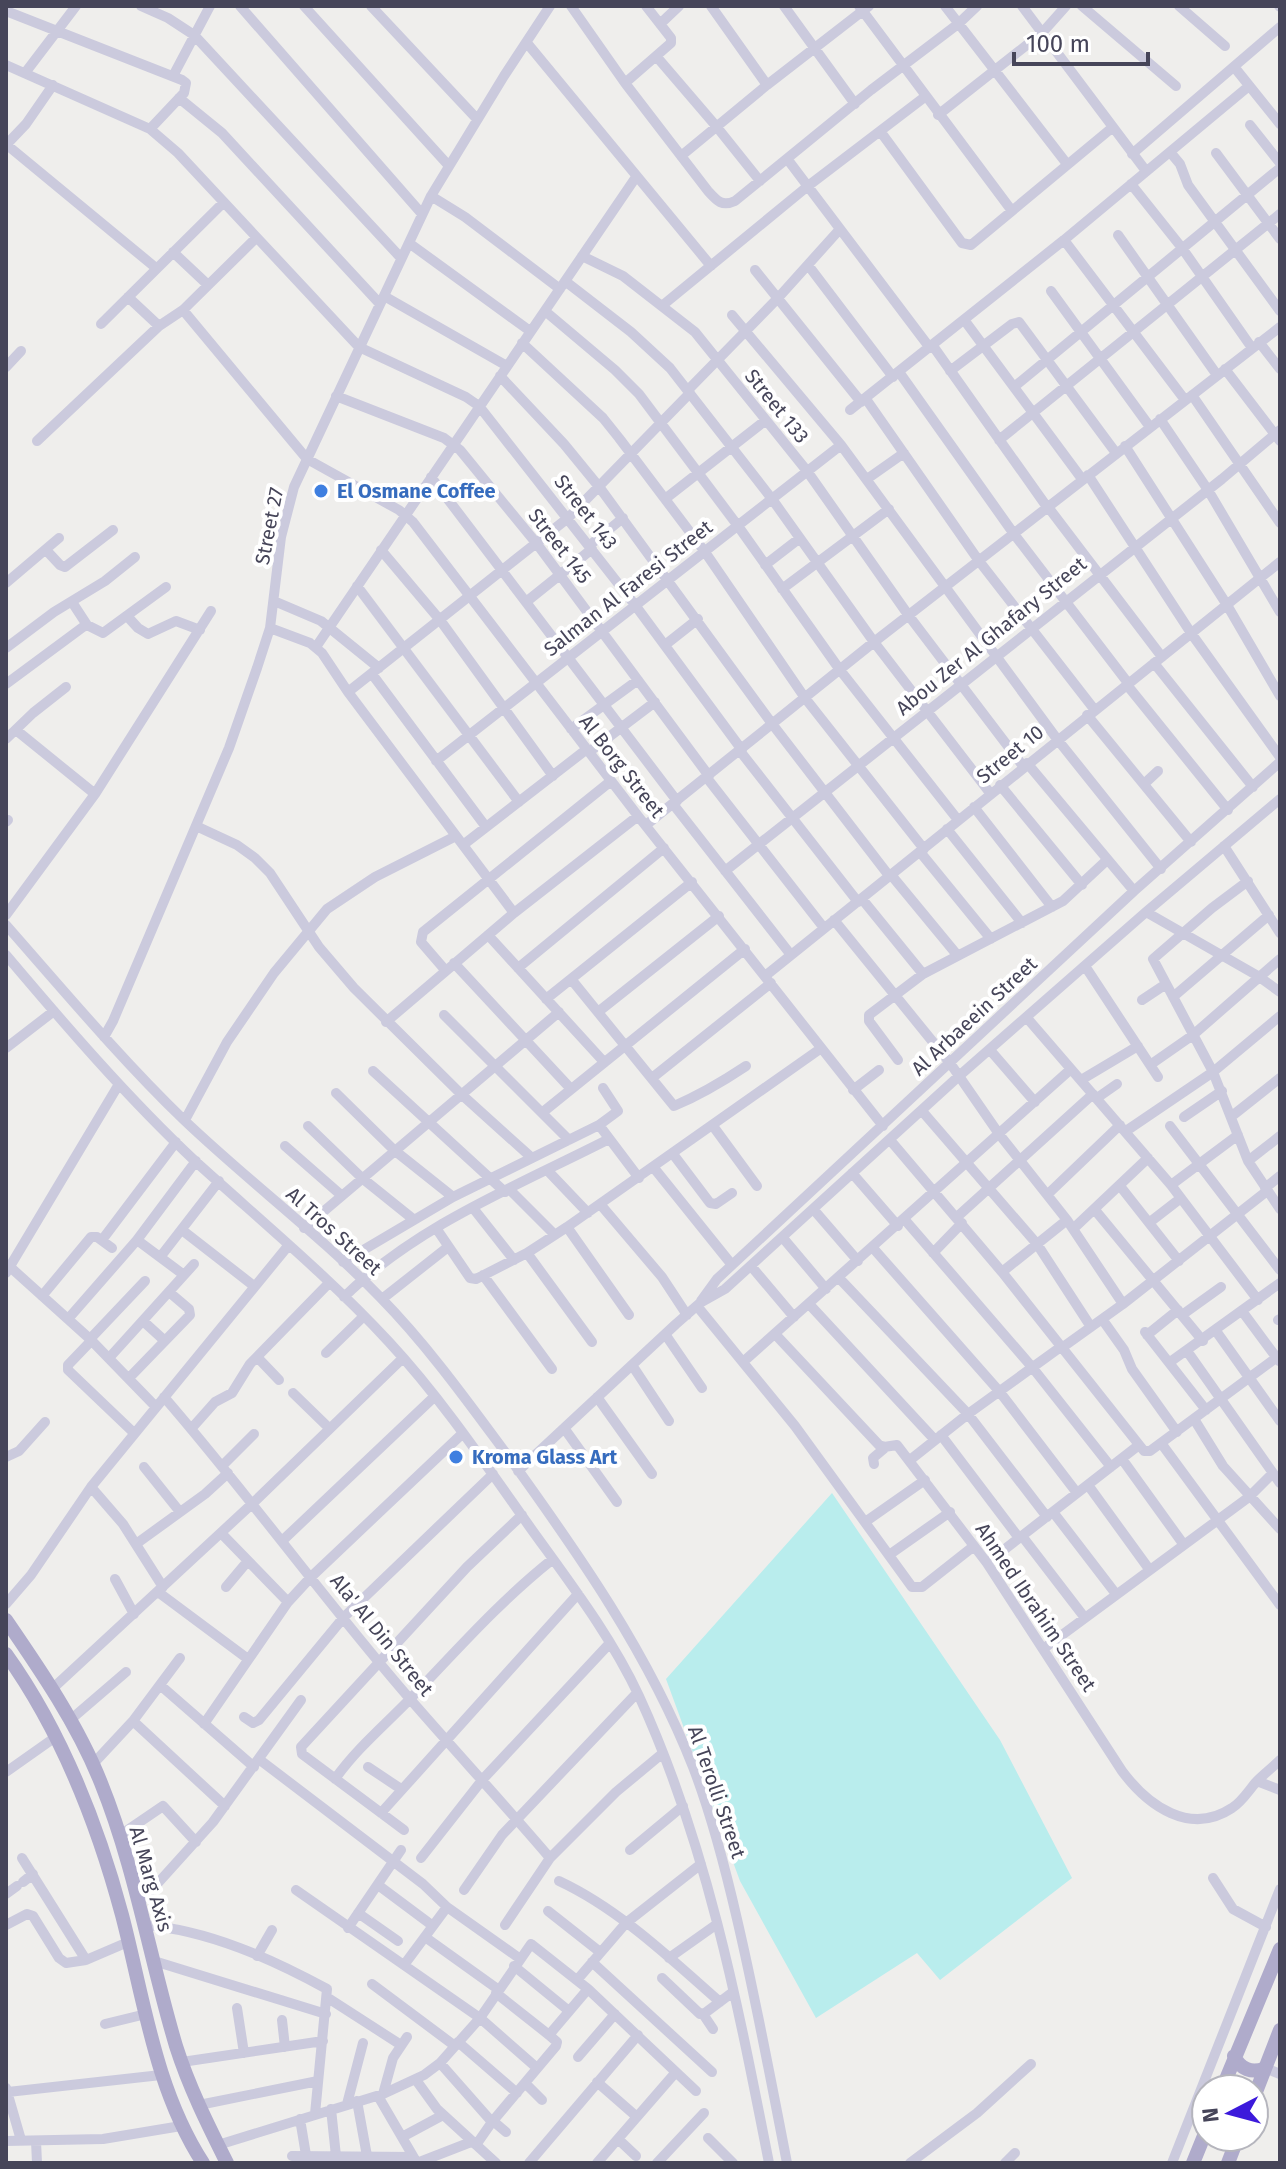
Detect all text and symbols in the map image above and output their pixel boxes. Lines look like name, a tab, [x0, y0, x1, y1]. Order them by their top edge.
scale bar	[1014, 16, 1148, 66]
text: 100 m	[1026, 30, 1090, 58]
street label: Street 133	[740, 364, 814, 448]
street label: Street 143	[549, 470, 623, 554]
place label: El Osmane Coffee	[337, 479, 496, 503]
marker: El Osmane Coffee	[312, 482, 330, 500]
street label: Street 27	[250, 485, 288, 567]
street label: Street 145	[523, 504, 597, 588]
street label: Salman Al Faresi Street	[539, 514, 718, 661]
street label: Abou Zer Al Ghafary Street	[891, 551, 1092, 720]
street label: Al Borg Street	[574, 710, 670, 823]
street label: Street 10	[972, 720, 1048, 788]
street label: Al Arbaeein Street	[906, 951, 1042, 1080]
street label: Al Tros Street	[281, 1182, 387, 1281]
place label: Kroma Glass Art	[472, 1445, 618, 1469]
marker: Kroma Glass Art	[447, 1448, 465, 1466]
street label: Ahmed Ibrahim Street	[971, 1518, 1102, 1697]
street label: Ala' Al Din Street	[325, 1569, 439, 1701]
street label: Al Terolli Street	[683, 1723, 751, 1862]
street label: Al Marg Axis	[125, 1824, 177, 1934]
north arrow	[1190, 2073, 1270, 2153]
text: N	[1196, 2106, 1225, 2124]

